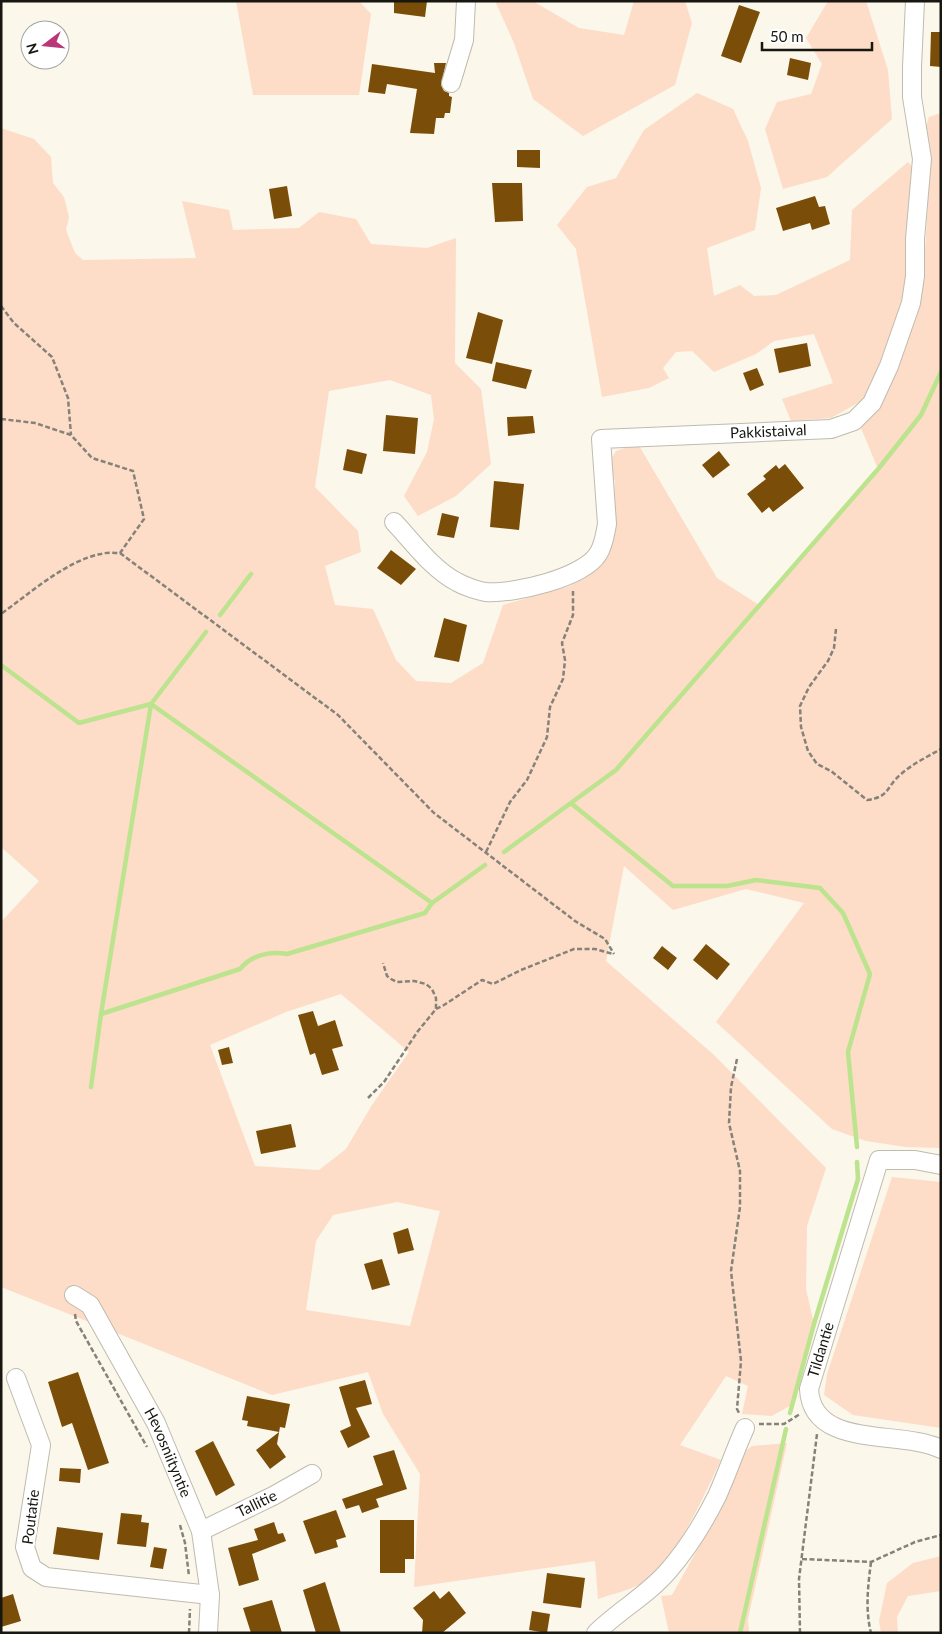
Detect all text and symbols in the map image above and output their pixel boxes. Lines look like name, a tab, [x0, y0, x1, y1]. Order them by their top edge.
north arrow	[20, 20, 70, 70]
scale bar	[762, 20, 872, 52]
text: 50 m	[770, 27, 804, 45]
text: N	[22, 41, 42, 56]
street label: Pakkistaival	[730, 420, 807, 441]
street label: Tildantie	[803, 1320, 837, 1380]
street label: Hevosniityntie	[141, 1404, 196, 1500]
street label: Tallitie	[233, 1486, 279, 1520]
street label: Poutatie	[18, 1488, 42, 1545]

